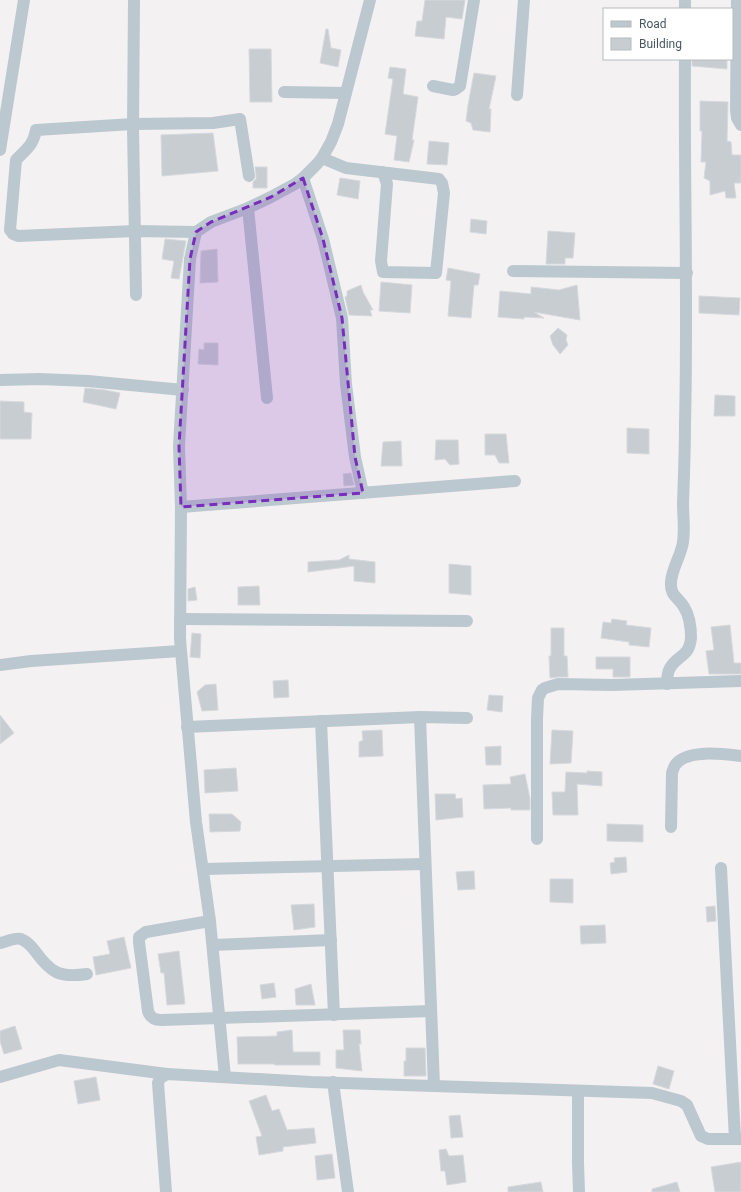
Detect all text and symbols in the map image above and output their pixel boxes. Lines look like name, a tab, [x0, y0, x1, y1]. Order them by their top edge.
legend	[603, 8, 733, 60]
text: Road	[639, 17, 667, 31]
text: Building	[639, 37, 682, 51]

